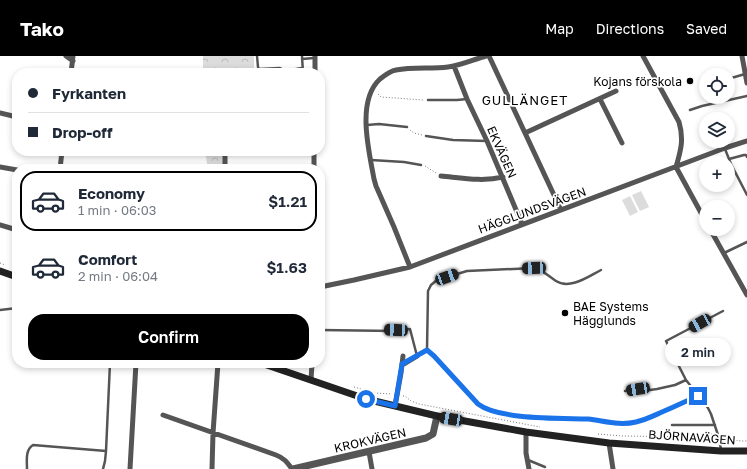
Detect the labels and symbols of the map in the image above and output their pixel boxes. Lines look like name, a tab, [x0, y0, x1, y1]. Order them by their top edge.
place label: Kojans förskola	[593, 74, 682, 89]
marker: Kojans förskola	[685, 76, 695, 86]
district label: GULLÄNGET	[482, 92, 568, 108]
street label: EKVÄGEN	[484, 124, 520, 180]
street label: HÄGGLUNDSVÄGEN	[476, 183, 588, 237]
car	[522, 262, 546, 274]
car	[434, 267, 460, 287]
place label: BAE Systems Hägglunds	[573, 299, 649, 328]
marker: BAE Systems Hägglunds	[560, 308, 570, 318]
car	[687, 312, 713, 334]
car	[384, 324, 408, 336]
callout: 2 min	[665, 338, 731, 366]
car	[625, 381, 651, 397]
route end	[689, 387, 707, 405]
route start	[357, 390, 375, 408]
car	[438, 411, 464, 427]
street label: KROKVÄGEN	[333, 424, 407, 456]
street label: BJÖRNAVÄGEN	[648, 426, 736, 448]

